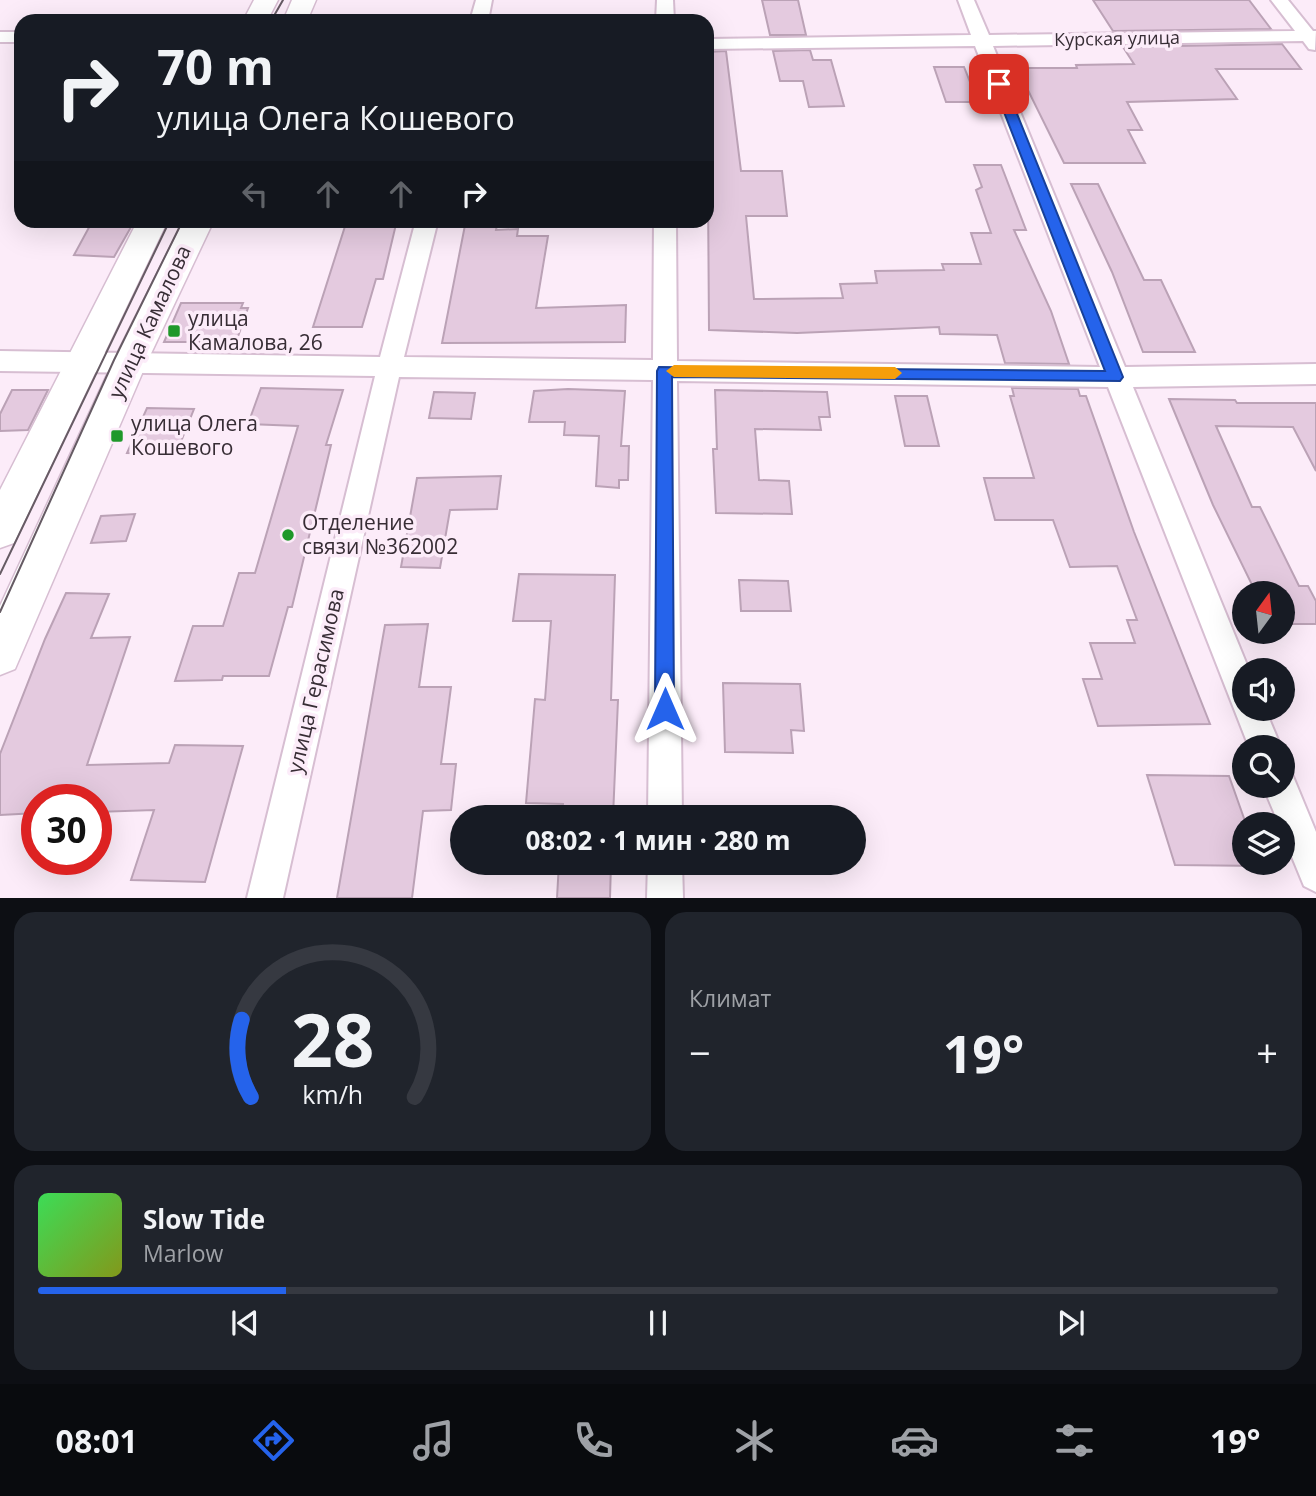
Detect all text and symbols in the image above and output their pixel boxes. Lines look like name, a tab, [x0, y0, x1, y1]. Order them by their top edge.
street label: Курская улица	[1054, 25, 1180, 51]
text: 70 m	[157, 33, 274, 99]
icon: right	[42, 42, 133, 133]
pin	[969, 54, 1029, 114]
icon: arrive	[980, 65, 1018, 103]
text: улица Олега Кошевого	[157, 96, 515, 139]
icon: left	[236, 175, 274, 213]
icon: ahead	[309, 175, 347, 213]
icon: ahead	[382, 175, 420, 213]
icon: right	[455, 175, 493, 213]
street label: улица Камалова	[101, 240, 197, 403]
place label: улица Камалова, 26	[188, 304, 323, 356]
marker: улица Камалова, 26	[166, 323, 182, 339]
place label: улица Олега Кошевого	[131, 409, 258, 461]
marker: улица Олега Кошевого	[109, 428, 125, 444]
place label: Отделение связи №362002	[302, 508, 458, 560]
marker: Отделение связи №362002	[280, 527, 296, 543]
north arrow	[1232, 581, 1295, 644]
map controls	[1232, 581, 1295, 875]
street label: улица Герасимова	[280, 586, 350, 776]
button: sound	[1232, 658, 1295, 721]
position arrow	[628, 672, 702, 746]
button: search	[1232, 735, 1295, 798]
speed limit sign: 30	[21, 784, 112, 875]
button: layers	[1232, 812, 1295, 875]
text: 08:02 · 1 мин · 280 m	[525, 822, 791, 858]
text: Климат	[689, 982, 771, 1014]
text: 28	[291, 990, 374, 1089]
text: 19°	[943, 1017, 1024, 1088]
text: −	[689, 1026, 711, 1078]
text: +	[1256, 1026, 1278, 1078]
text: km/h	[302, 1077, 363, 1111]
text: Slow Tide	[143, 1201, 265, 1237]
text: Marlow	[143, 1237, 223, 1269]
icon: previous	[226, 1304, 264, 1342]
icon: pause	[639, 1304, 677, 1342]
icon: next	[1052, 1304, 1090, 1342]
icon: directions	[249, 1416, 298, 1465]
icon: music	[409, 1416, 458, 1465]
icon: phone	[569, 1416, 618, 1465]
icon: climate	[730, 1416, 779, 1465]
icon: car	[890, 1416, 939, 1465]
icon: filters	[1050, 1416, 1099, 1465]
text: 08:01	[56, 1419, 138, 1462]
text: 19°	[1210, 1419, 1260, 1462]

